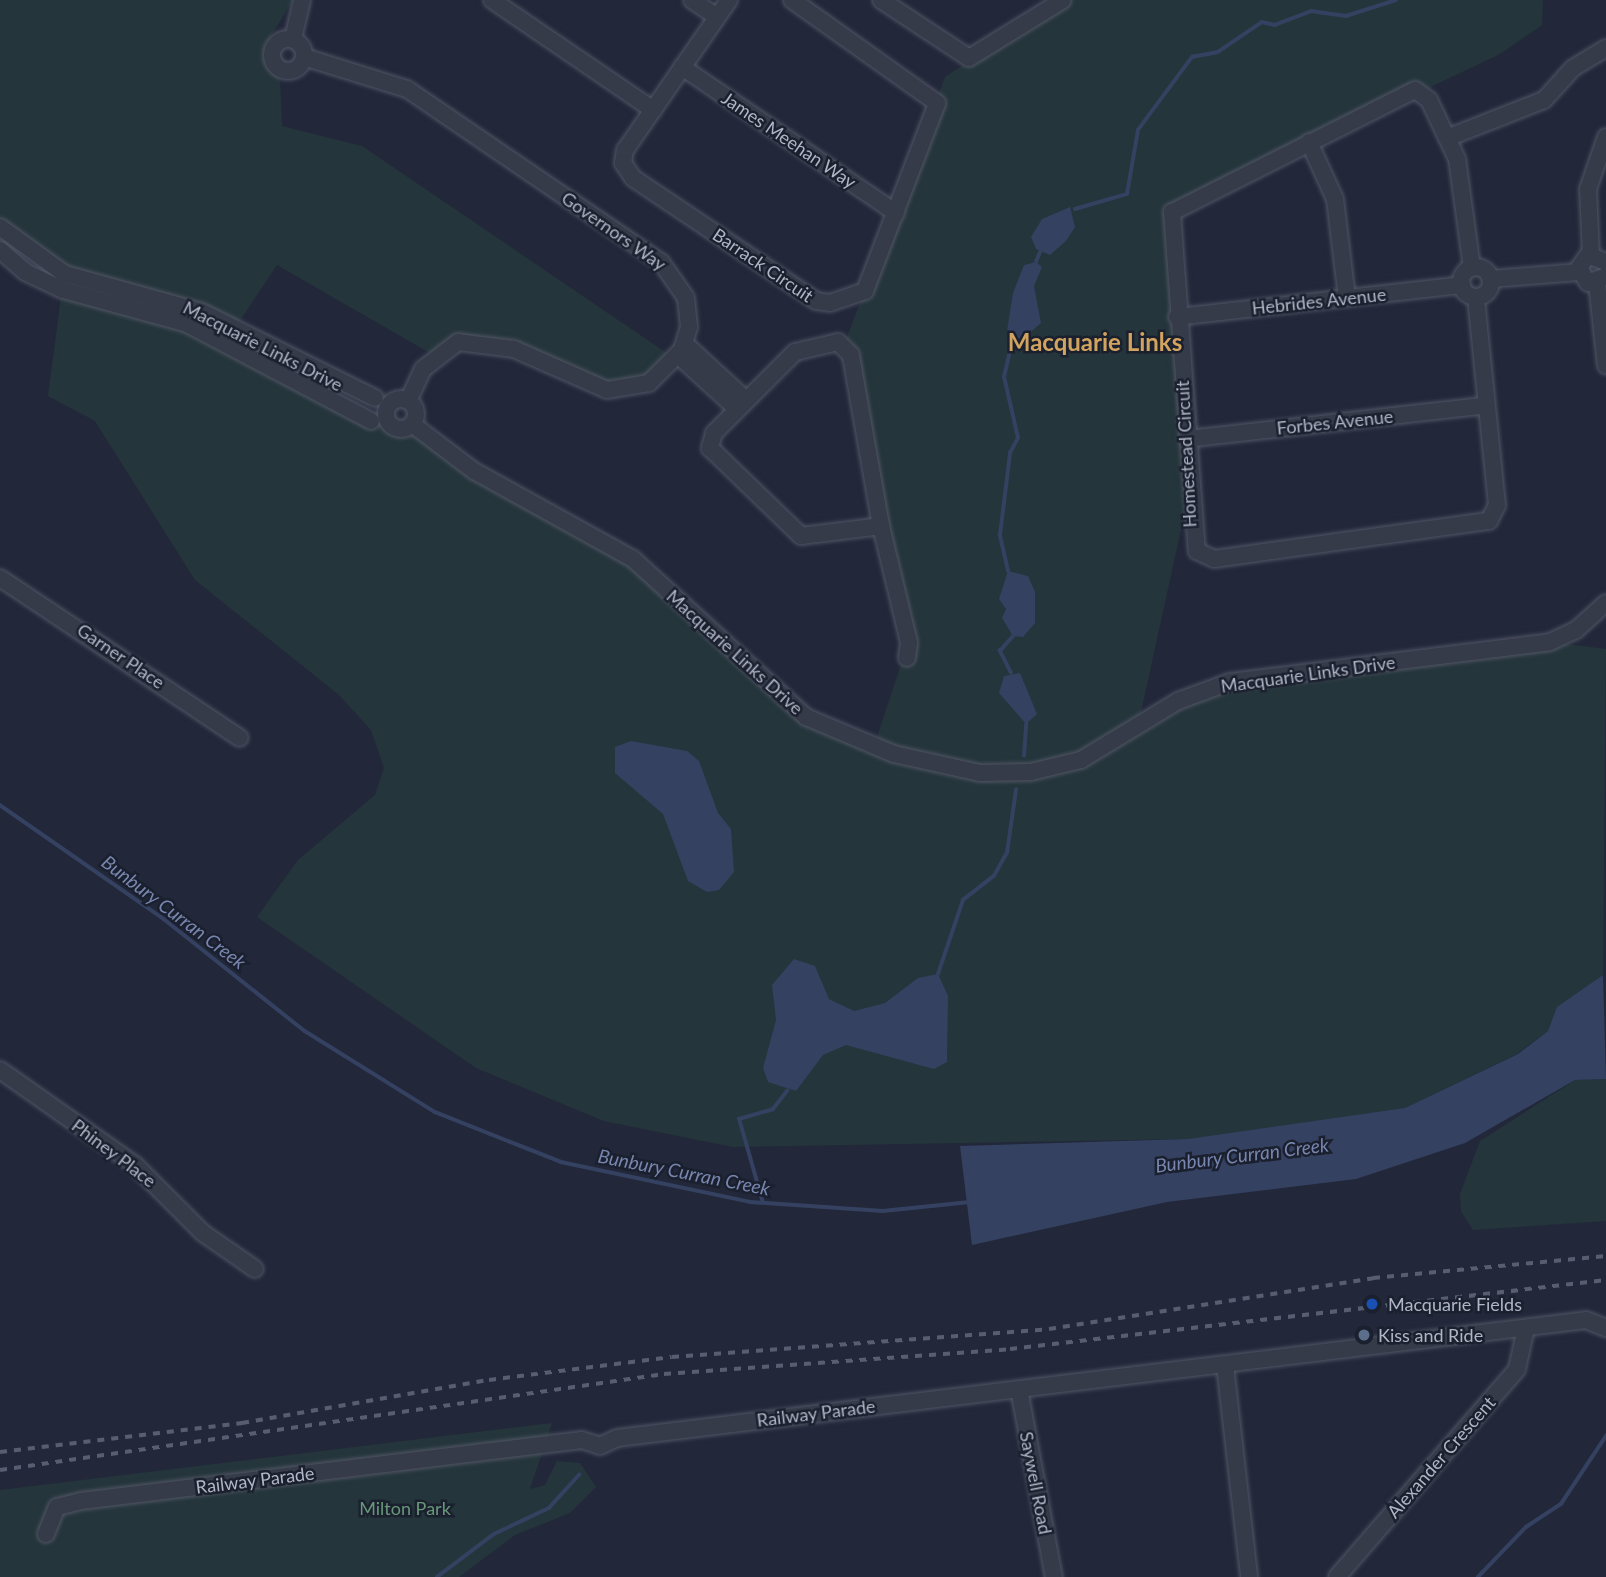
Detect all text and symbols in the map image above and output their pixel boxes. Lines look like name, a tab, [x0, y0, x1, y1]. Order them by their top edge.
street label: James Meehan Way	[718, 87, 860, 193]
street label: Governors Way	[557, 187, 671, 275]
street label: Barrack Circuit	[709, 223, 817, 307]
street label: Hebrides Avenue	[1250, 283, 1388, 319]
street label: Macquarie Links Drive	[180, 296, 346, 396]
district label: Macquarie Links	[1008, 328, 1182, 356]
street label: Homestead Circuit	[1171, 380, 1201, 528]
street label: Forbes Avenue	[1275, 405, 1395, 439]
street label: Macquarie Links Drive	[662, 585, 808, 719]
street label: Garner Place	[73, 619, 169, 693]
street label: Macquarie Links Drive	[1219, 651, 1397, 697]
water label: Bunbury Curran Creek	[97, 850, 251, 974]
street label: Phiney Place	[67, 1114, 161, 1192]
water label: Bunbury Curran Creek	[1154, 1133, 1330, 1177]
water label: Bunbury Curran Creek	[596, 1144, 772, 1200]
place label: Macquarie Fields	[1388, 1293, 1522, 1315]
marker: Macquarie Fields	[1362, 1294, 1382, 1314]
place label: Kiss and Ride	[1378, 1324, 1483, 1346]
marker: Kiss and Ride	[1356, 1327, 1372, 1343]
street label: Alexander Crescent	[1382, 1392, 1500, 1522]
street label: Railway Parade	[755, 1395, 877, 1431]
street label: Saywell Road	[1015, 1430, 1057, 1536]
street label: Railway Parade	[194, 1462, 316, 1498]
park label: Milton Park	[359, 1497, 451, 1519]

